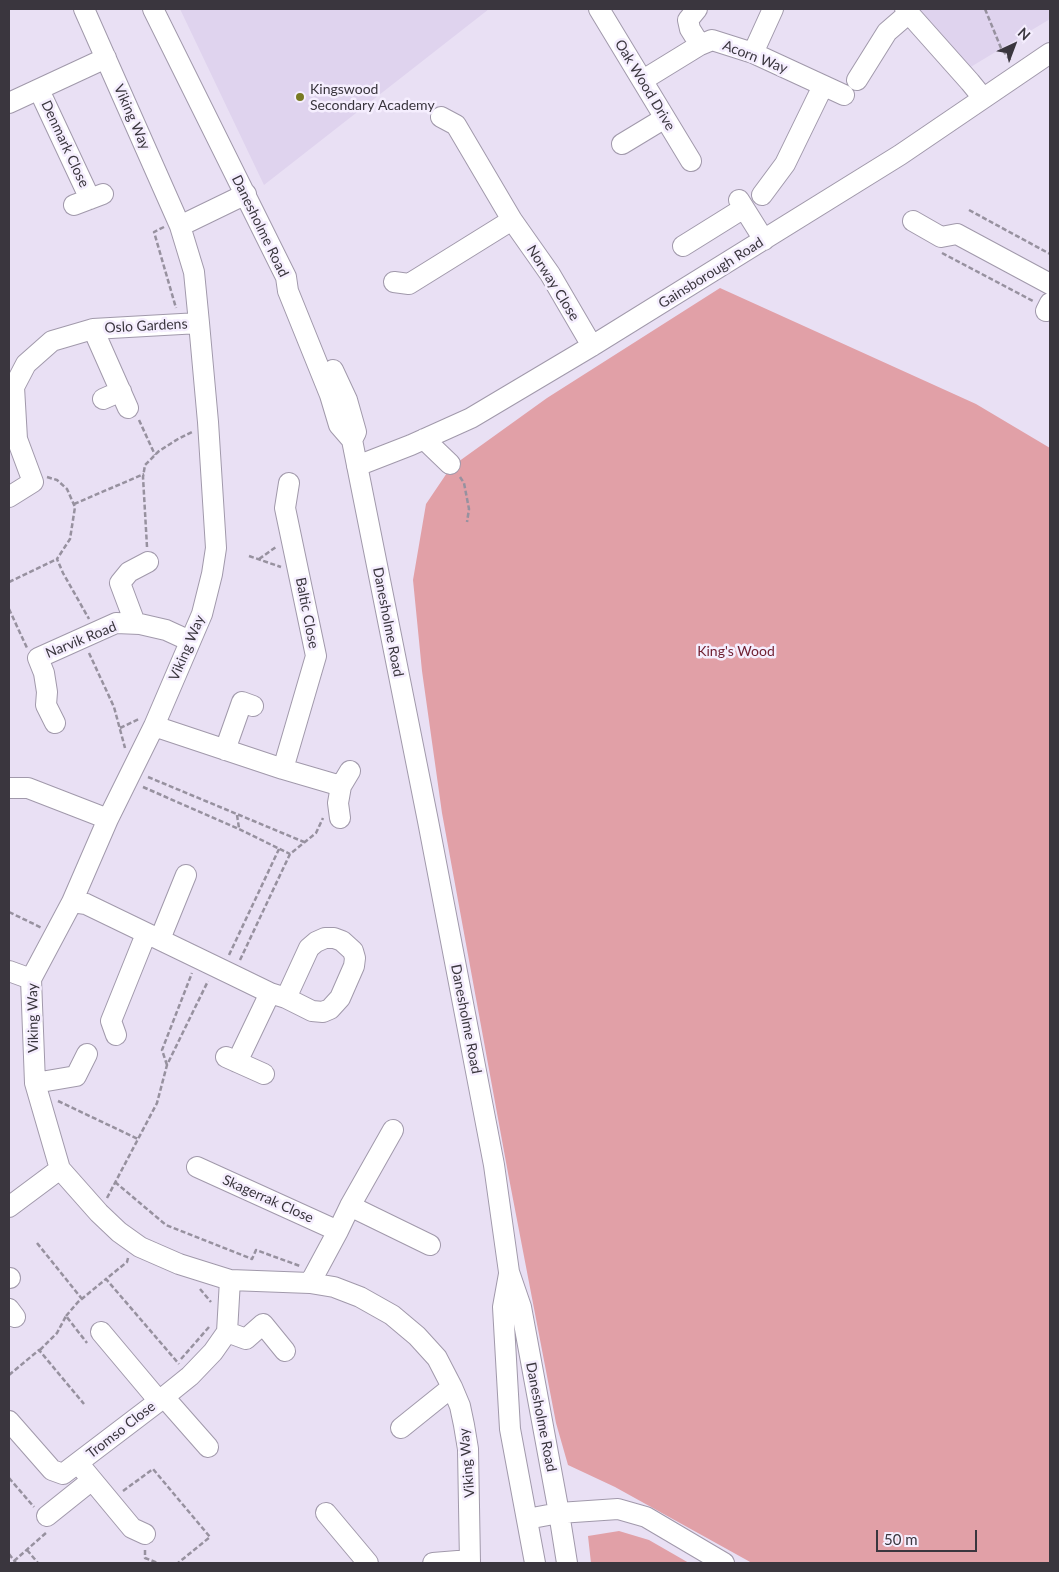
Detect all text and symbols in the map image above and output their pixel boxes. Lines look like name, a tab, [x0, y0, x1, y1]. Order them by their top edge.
north arrow	[989, 20, 1039, 70]
text: N	[1015, 24, 1034, 44]
street label: Oak Wood Drive	[611, 37, 679, 133]
street label: Acorn Way	[720, 37, 790, 77]
place label: Kingswood Secondary Academy	[310, 81, 435, 114]
street label: Viking Way	[110, 82, 154, 152]
marker: Kingswood Secondary Academy	[294, 91, 306, 103]
street label: Denmark Close	[38, 98, 92, 190]
street label: Danesholme Road	[228, 172, 292, 280]
street label: Gainsborough Road	[655, 234, 767, 312]
street label: Norway Close	[523, 242, 583, 324]
street label: Oslo Gardens	[104, 315, 188, 337]
street label: Danesholme Road	[369, 566, 407, 678]
street label: Baltic Close	[292, 576, 322, 650]
street label: Viking Way	[166, 613, 208, 683]
street label: Narvik Road	[43, 618, 119, 662]
park label: King's Wood	[697, 643, 775, 659]
street label: Danesholme Road	[447, 963, 485, 1075]
street label: Viking Way	[24, 983, 42, 1053]
street label: Skagerrak Close	[220, 1171, 316, 1227]
street label: Danesholme Road	[522, 1361, 560, 1473]
street label: Tromso Close	[83, 1398, 159, 1462]
street label: Viking Way	[456, 1428, 478, 1498]
scale bar	[879, 1520, 980, 1552]
text: 50 m	[884, 1530, 918, 1548]

